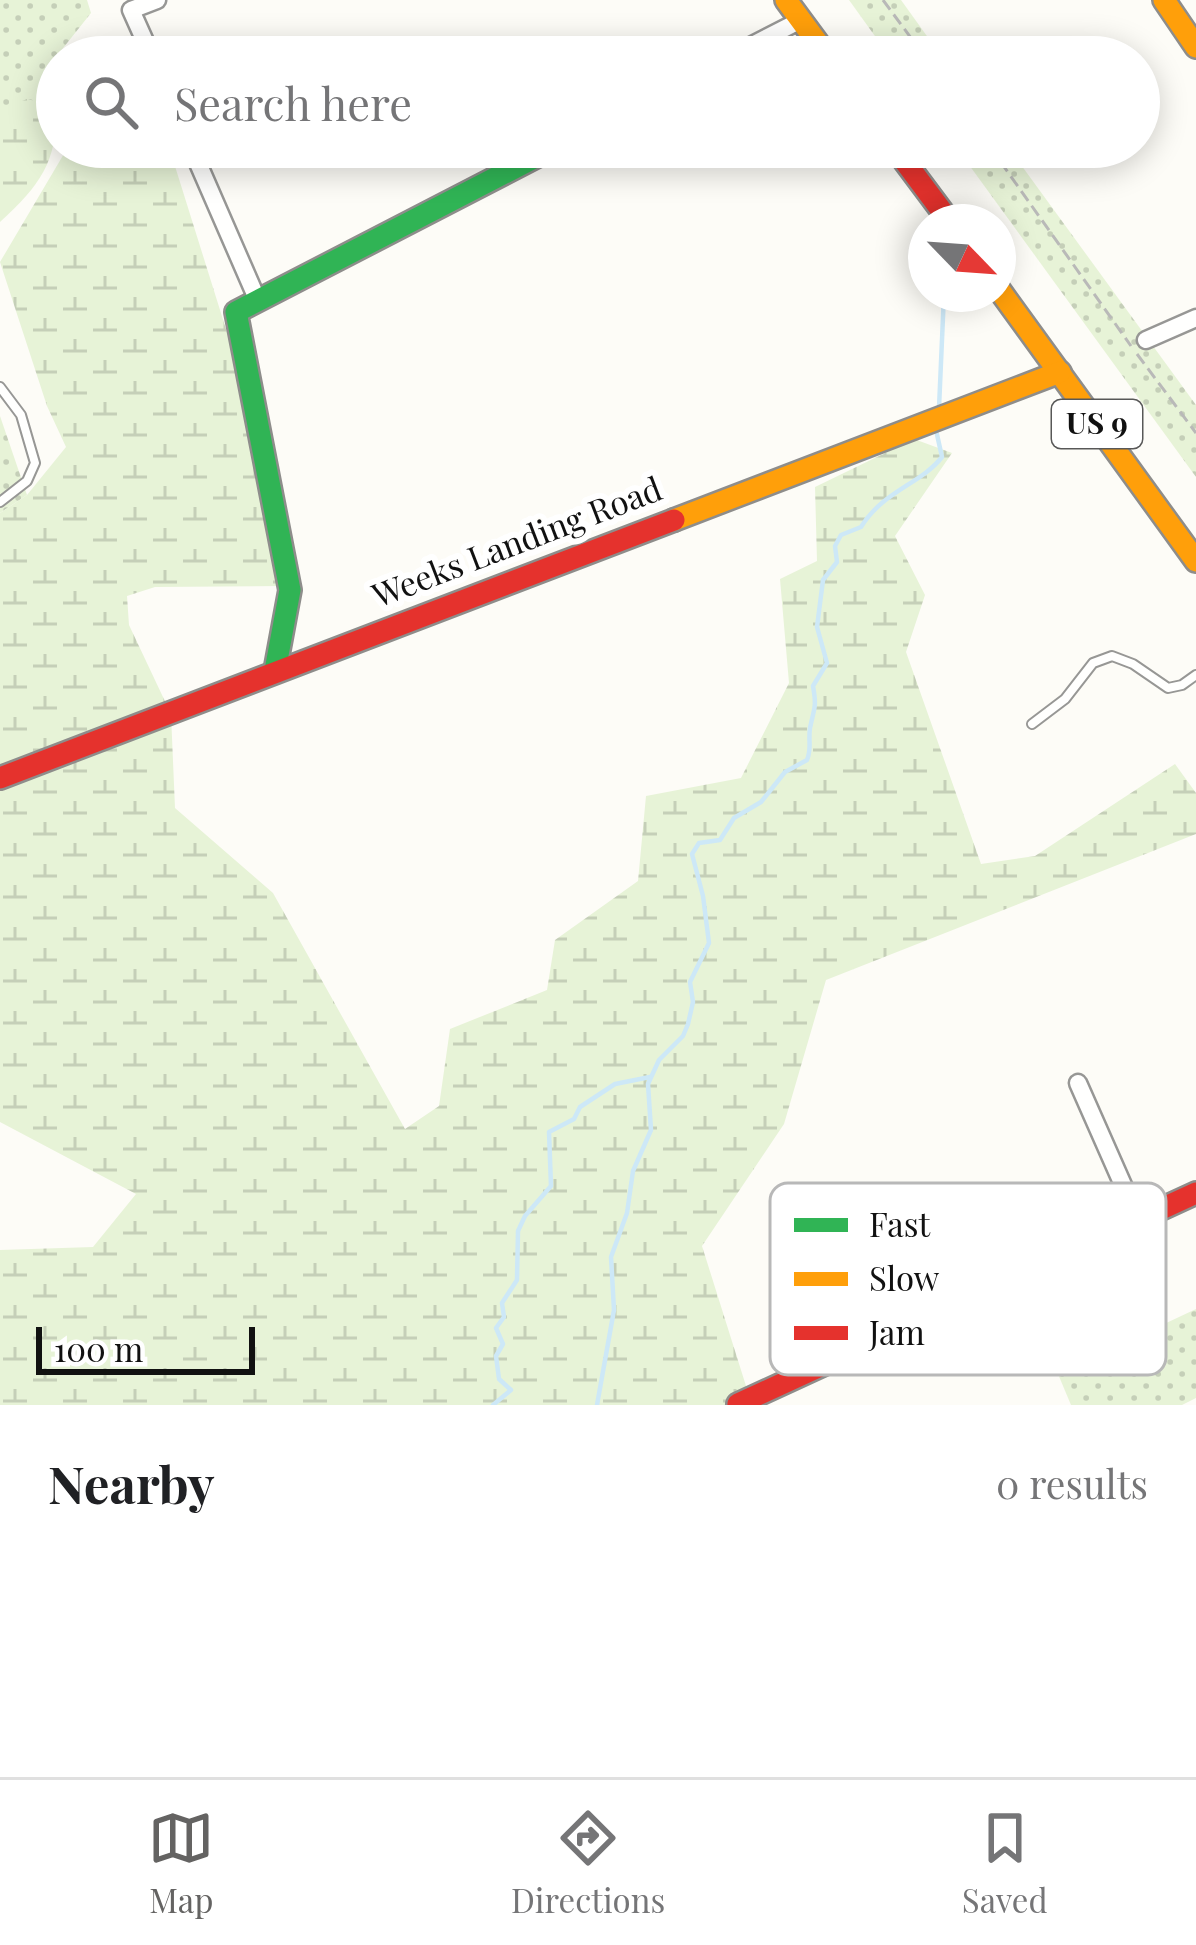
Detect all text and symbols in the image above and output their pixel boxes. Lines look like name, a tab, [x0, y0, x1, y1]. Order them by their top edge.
search box	[36, 36, 1160, 168]
icon: search	[78, 69, 144, 135]
text: Search here	[174, 72, 412, 132]
north arrow	[908, 204, 1016, 312]
road number: US 9	[1052, 400, 1142, 448]
street label: Weeks Landing Road	[364, 465, 667, 616]
legend	[770, 1183, 1166, 1375]
text: Fast	[869, 1201, 932, 1245]
text: Slow	[869, 1255, 940, 1299]
text: Jam	[868, 1309, 925, 1353]
scale bar	[36, 1321, 255, 1374]
text: 100 m	[54, 1326, 143, 1370]
text: Nearby	[48, 1449, 214, 1517]
text: 0 results	[996, 1457, 1148, 1509]
tab: Map	[148, 1805, 214, 1921]
tab: Directions	[511, 1805, 665, 1921]
tab: Saved	[962, 1805, 1048, 1921]

